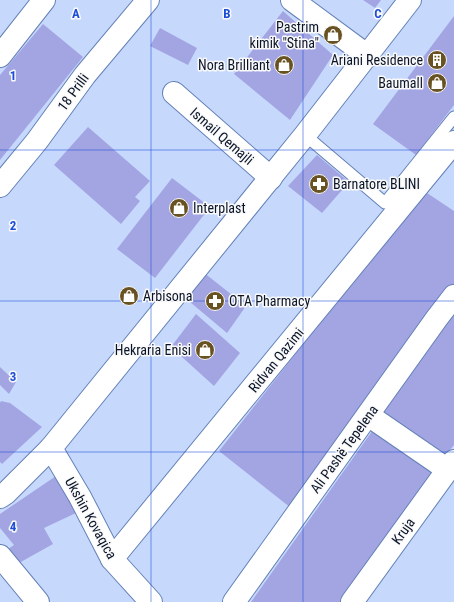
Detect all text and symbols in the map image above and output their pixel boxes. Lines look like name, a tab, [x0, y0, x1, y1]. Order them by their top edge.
text: A	[72, 6, 80, 21]
text: B	[223, 6, 231, 21]
text: C	[374, 6, 382, 21]
place label: Pastrim kimik "Stina"	[250, 19, 319, 51]
shop icon: Pastrim kimik "Stina"	[322, 24, 344, 46]
building icon: Ariani Residence	[426, 49, 448, 71]
place label: Ariani Residence	[331, 52, 423, 68]
shop icon: Nora Brilliant	[273, 54, 295, 76]
place label: Nora Brilliant	[198, 57, 270, 73]
text: 1	[10, 68, 16, 83]
street label: 18 Prilli	[54, 70, 92, 114]
shop icon: Baumall	[426, 72, 448, 94]
place label: Baumall	[378, 75, 423, 91]
street label: Ismail Qemajli	[187, 104, 257, 168]
pharmacy icon: Barnatore BLINI	[308, 173, 330, 195]
place label: Barnatore BLINI	[333, 176, 420, 192]
shop icon: Interplast	[168, 197, 190, 219]
place label: Interplast	[193, 200, 246, 216]
text: 2	[10, 218, 17, 233]
shop icon: Arbisona	[118, 285, 140, 307]
place label: Arbisona	[143, 288, 192, 304]
pharmacy icon: OTA Pharmacy	[204, 290, 226, 312]
place label: OTA Pharmacy	[229, 293, 310, 309]
street label: Ridvan Qazimi	[245, 324, 307, 396]
shop icon: Hekraria Enisi	[194, 339, 216, 361]
place label: Hekraria Enisi	[115, 342, 191, 358]
text: 3	[10, 369, 16, 384]
street label: Ali Pashë Tepelena	[307, 402, 381, 496]
street label: Ukshin Kovaqica	[62, 474, 120, 562]
street label: Kruja	[388, 515, 418, 547]
text: 4	[10, 519, 17, 534]

